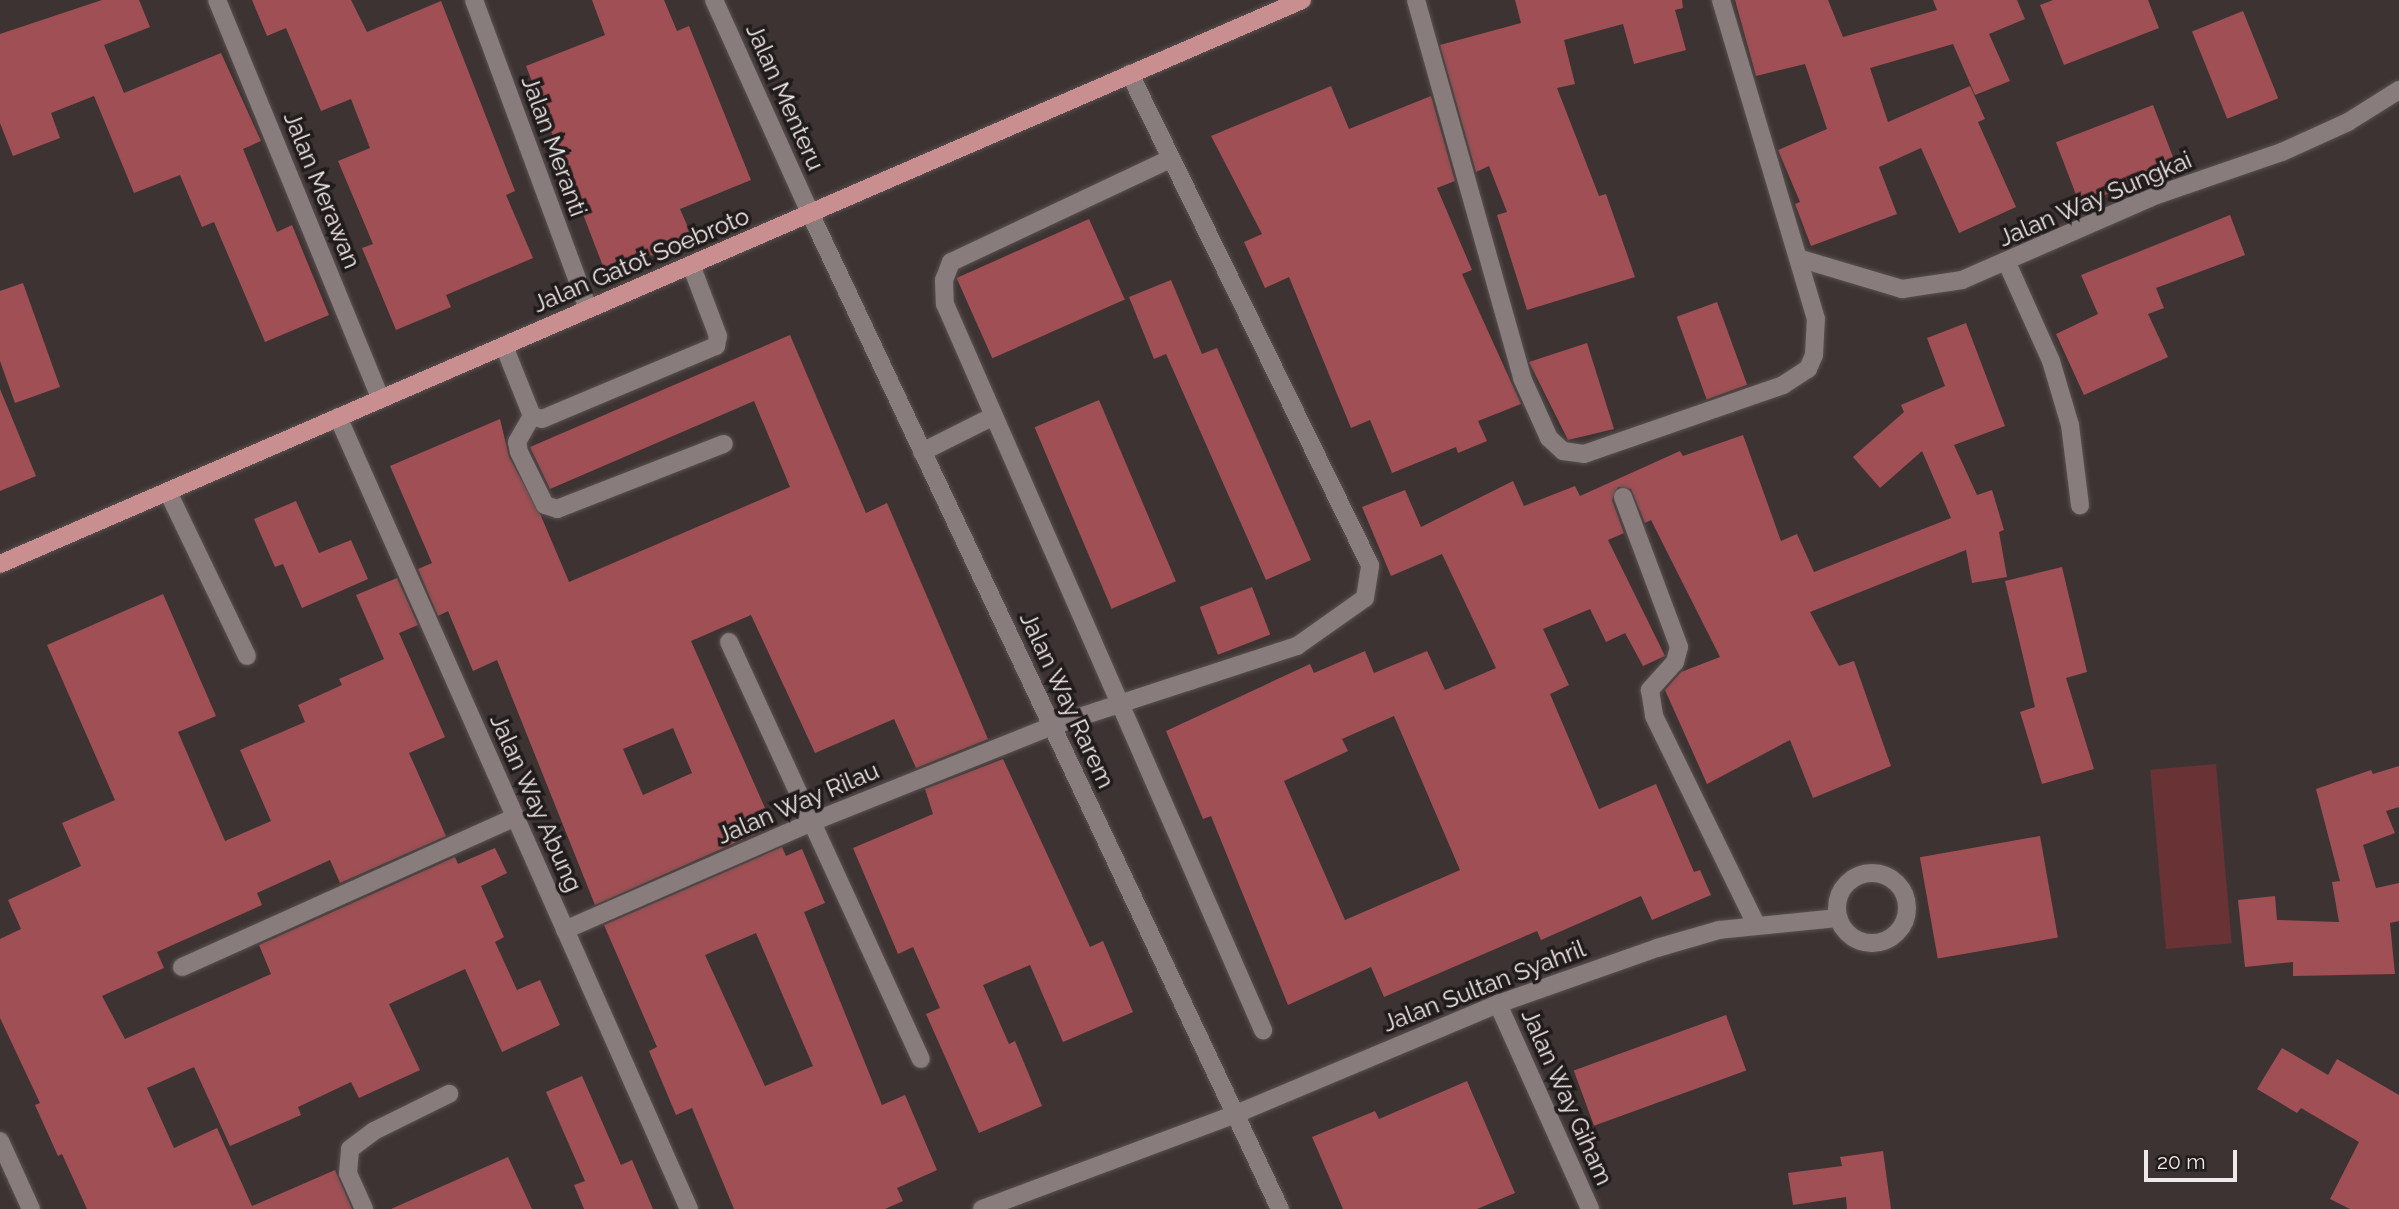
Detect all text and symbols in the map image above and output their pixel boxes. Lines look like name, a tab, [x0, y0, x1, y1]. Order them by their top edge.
street label: Jalan Menteru	[740, 19, 830, 175]
street label: Jalan Meranti	[515, 72, 593, 220]
street label: Jalan Merawan	[277, 107, 367, 273]
street label: Jalan Way Sungkai	[1993, 145, 2197, 253]
street label: Jalan Gatot Soebroto	[528, 201, 754, 319]
street label: Jalan Way Rarem	[1013, 607, 1121, 793]
street label: Jalan Way Abung	[483, 709, 589, 897]
street label: Jalan Way Rilau	[712, 756, 884, 850]
street label: Jalan Sultan Syahril	[1379, 934, 1589, 1038]
street label: Jalan Way Giham	[1515, 1004, 1619, 1190]
scale bar	[2147, 1136, 2240, 1180]
text: 20 m	[2157, 1149, 2205, 1174]

